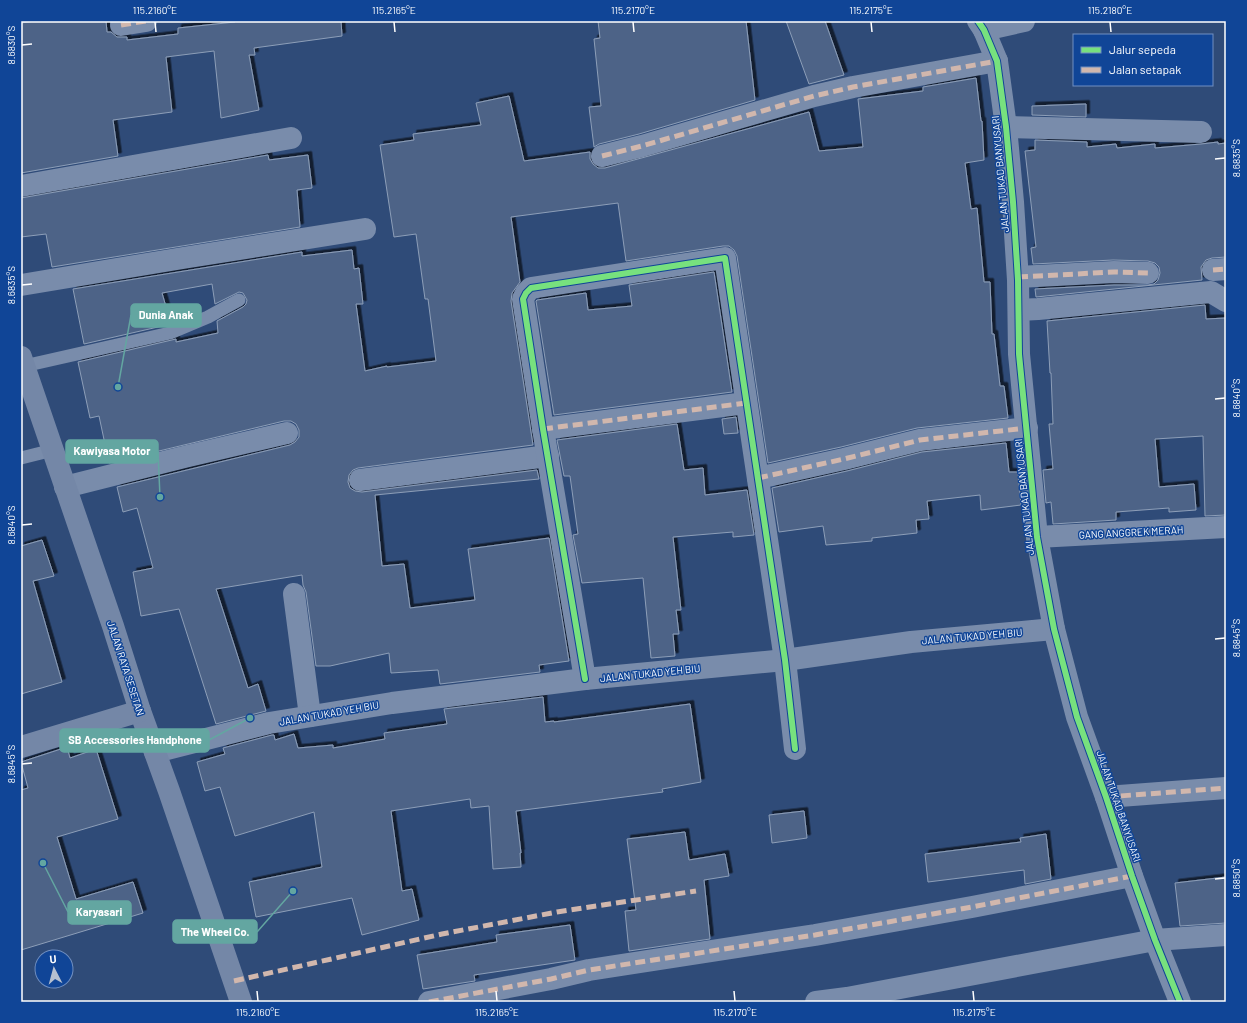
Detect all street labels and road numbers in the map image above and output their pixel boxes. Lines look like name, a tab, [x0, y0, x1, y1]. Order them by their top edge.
street label: JALAN TUKAD BANYUSARI	[989, 115, 1011, 233]
street label: JALAN TUKAD BANYUSARI	[1012, 438, 1036, 556]
street label: GANG ANGGREK MERAH	[1078, 523, 1184, 541]
street label: JALAN RAYA SESETAN	[105, 619, 147, 717]
street label: JALAN TUKAD YEH BIU	[921, 626, 1023, 646]
street label: JALAN TUKAD YEH BIU	[599, 662, 701, 684]
street label: JALAN TUKAD YEH BIU	[278, 698, 380, 728]
street label: JALAN TUKAD BANYUSARI	[1094, 749, 1144, 863]

